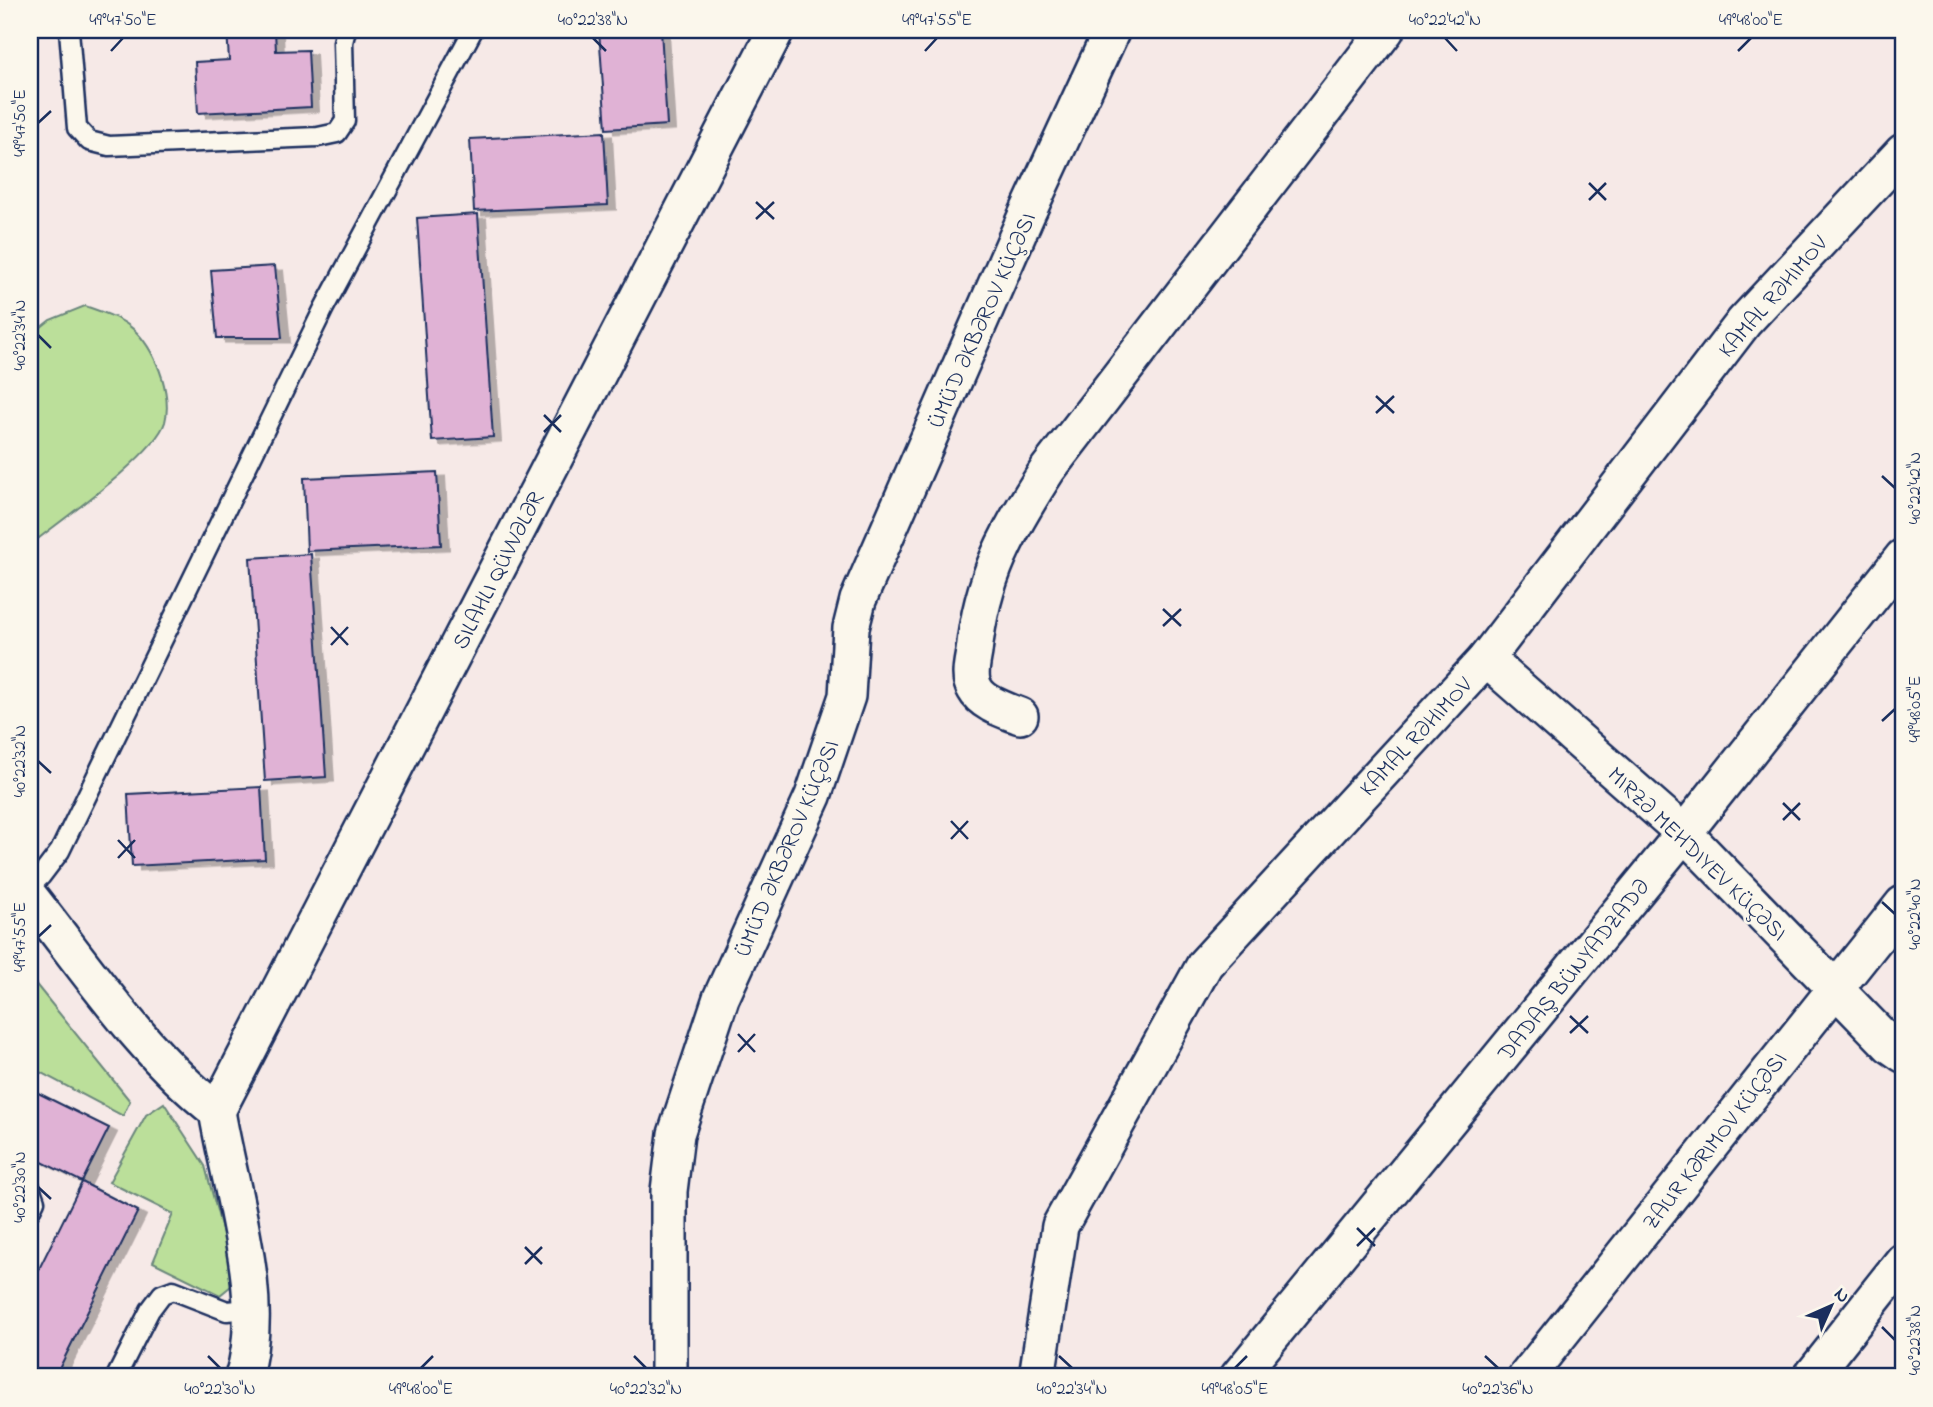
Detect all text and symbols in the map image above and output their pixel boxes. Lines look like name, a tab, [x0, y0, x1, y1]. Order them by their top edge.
text: 49°47'50"E	[89, 8, 157, 34]
text: 40°22'38"N	[558, 8, 628, 34]
text: 49°47'55"E	[902, 8, 972, 34]
text: 40°22'42"N	[1409, 8, 1481, 34]
text: 49°48'00"E	[1719, 8, 1783, 34]
text: 49°47'50"E	[8, 89, 34, 157]
street label: ÜMÜD ƏKBƏROV KÜÇƏSI	[921, 208, 1046, 434]
street label: KAMAL RƏHIMOV	[1711, 229, 1837, 366]
text: 40°22'34"N	[8, 299, 34, 371]
text: 40°22'42"N	[1903, 452, 1929, 524]
street label: SILAHLI QÜVVƏLƏR	[445, 486, 553, 656]
street label: KAMAL RƏHIMOV	[1353, 670, 1481, 805]
text: 49°48'05"E	[1903, 675, 1929, 742]
text: 40°22'32"N	[8, 725, 34, 797]
street label: ÜMÜD ƏKBƏROV KÜÇƏSI	[728, 735, 849, 963]
street label: MIRZƏ MEHDIYEV KÜÇƏSI	[1599, 760, 1794, 950]
street label: DADAŞ BÜNYADZADƏ	[1490, 872, 1659, 1070]
text: 40°22'40"N	[1903, 878, 1929, 950]
text: 49°47'55"E	[8, 902, 34, 972]
street label: ZAUR KƏRIMOV KÜÇƏSI	[1636, 1045, 1796, 1238]
text: 40°22'30"N	[8, 1151, 34, 1223]
north arrow	[1797, 1270, 1867, 1340]
text: N	[1827, 1282, 1855, 1310]
text: 40°22'38"N	[1903, 1305, 1929, 1375]
text: 40°22'30"N	[184, 1377, 256, 1403]
text: 49°48'00"E	[389, 1377, 453, 1403]
text: 40°22'32"N	[610, 1377, 682, 1403]
text: 40°22'34"N	[1036, 1377, 1108, 1403]
text: 49°48'05"E	[1202, 1377, 1269, 1403]
text: 40°22'36"N	[1462, 1377, 1534, 1403]

